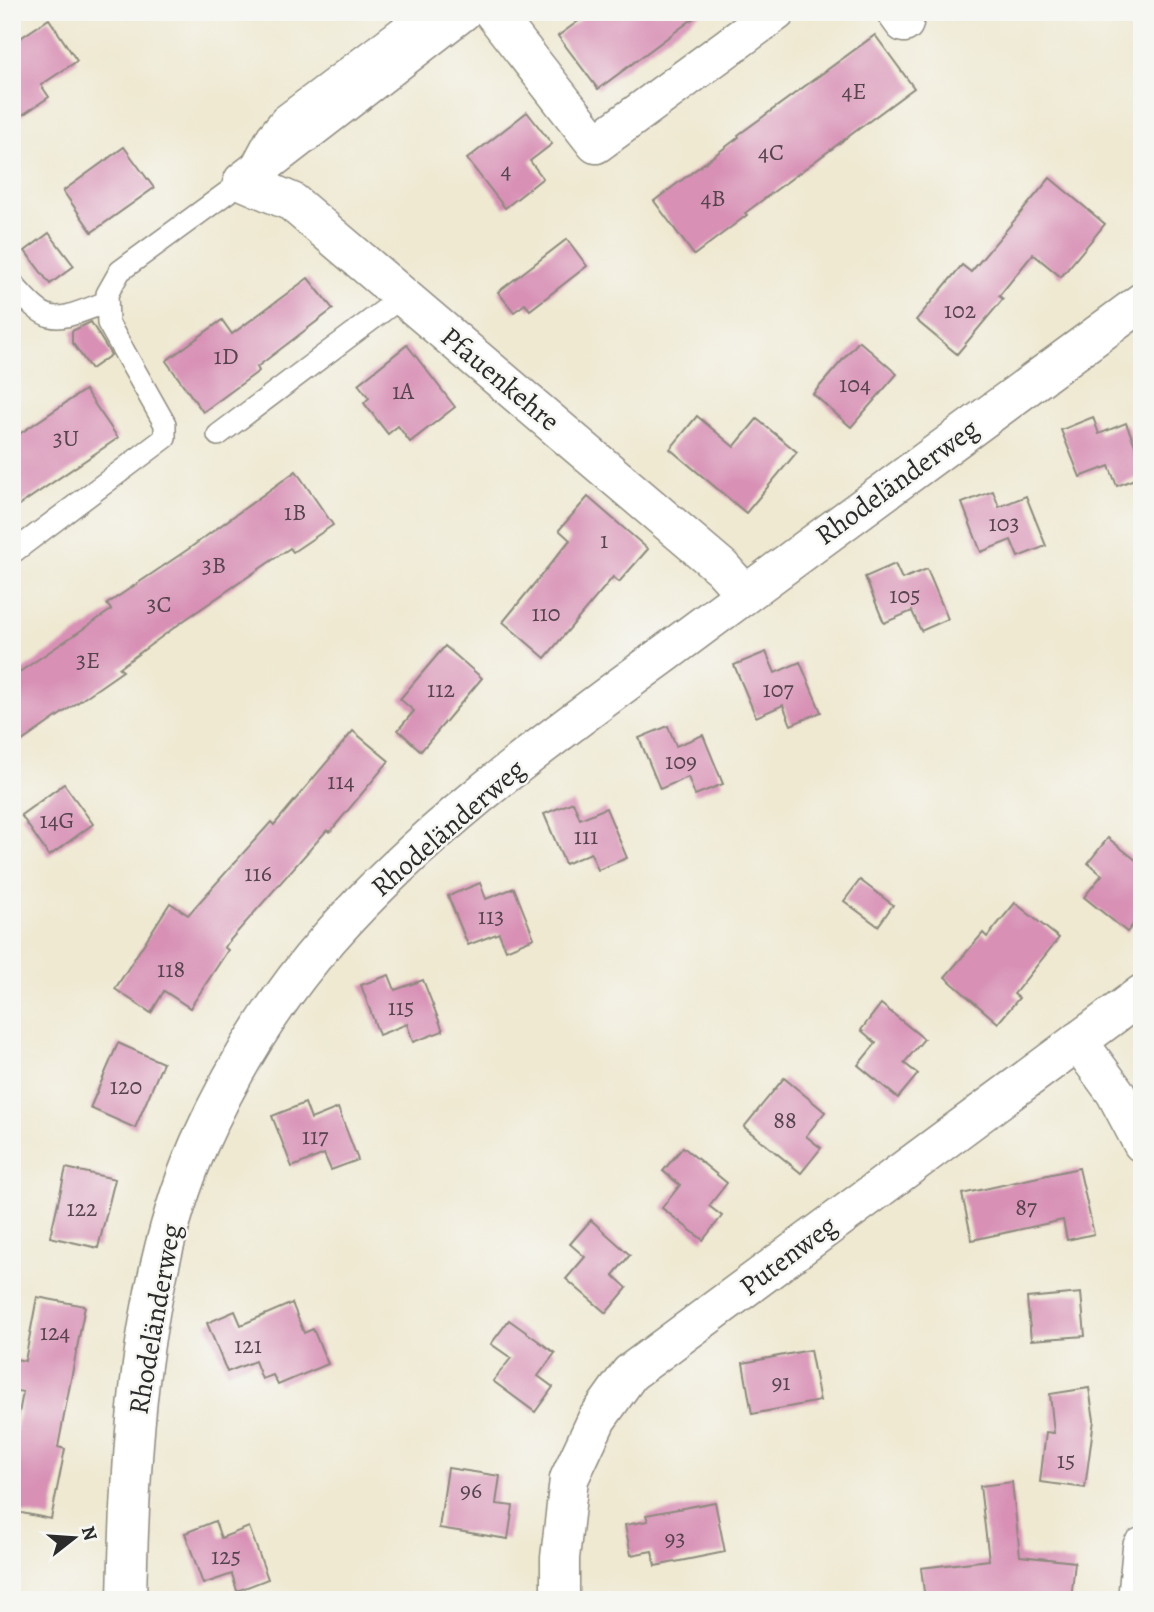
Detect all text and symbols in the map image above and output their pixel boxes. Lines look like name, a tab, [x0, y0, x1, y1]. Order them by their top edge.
house number: 4E	[841, 75, 867, 107]
house number: 4C	[758, 136, 784, 168]
house number: 4	[501, 154, 512, 186]
house number: 4B	[700, 182, 726, 214]
house number: 102	[944, 294, 976, 326]
street label: Pfauenkehre	[433, 318, 567, 440]
house number: 1D	[213, 340, 239, 372]
house number: 104	[839, 368, 871, 400]
house number: 1A	[392, 375, 415, 407]
street label: Rhodeländerweg	[808, 410, 986, 554]
house number: 3U	[53, 422, 79, 454]
house number: 1B	[284, 496, 306, 528]
house number: 103	[989, 507, 1019, 539]
house number: 1	[600, 524, 608, 556]
house number: 3B	[202, 549, 226, 581]
house number: 105	[889, 579, 921, 611]
house number: 3C	[146, 588, 172, 620]
house number: 110	[531, 597, 561, 629]
house number: 3E	[76, 644, 100, 676]
house number: 112	[427, 673, 455, 705]
house number: 107	[762, 673, 794, 705]
house number: 109	[665, 745, 697, 777]
street label: Rhodeländerweg	[363, 750, 533, 906]
house number: 114	[327, 765, 355, 797]
house number: 14G	[39, 804, 75, 836]
house number: 111	[574, 820, 598, 852]
house number: 116	[244, 857, 272, 889]
house number: 113	[478, 900, 504, 932]
house number: 118	[157, 953, 185, 985]
house number: 115	[388, 991, 414, 1023]
house number: 120	[110, 1070, 142, 1102]
house number: 88	[773, 1104, 797, 1136]
house number: 117	[302, 1120, 329, 1152]
house number: 87	[1015, 1191, 1038, 1223]
house number: 122	[66, 1192, 98, 1224]
street label: Putenweg	[732, 1207, 844, 1305]
street label: Rhodeländerweg	[120, 1221, 190, 1417]
house number: 124	[40, 1316, 70, 1348]
house number: 121	[234, 1329, 262, 1361]
house number: 91	[771, 1366, 791, 1398]
house number: 15	[1057, 1444, 1075, 1476]
house number: 96	[460, 1474, 482, 1506]
north arrow	[38, 1504, 108, 1574]
house number: 93	[665, 1522, 685, 1554]
text: N	[75, 1523, 104, 1544]
house number: 125	[211, 1540, 241, 1572]

